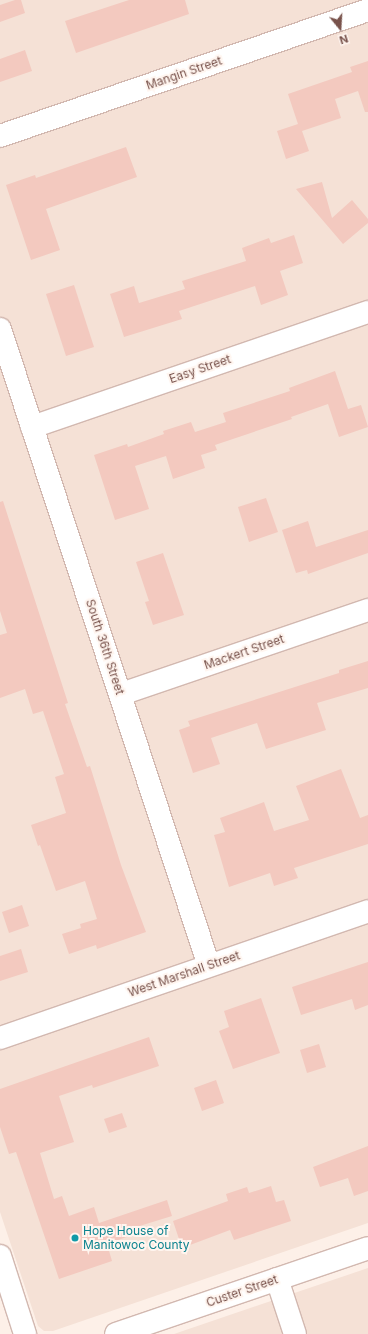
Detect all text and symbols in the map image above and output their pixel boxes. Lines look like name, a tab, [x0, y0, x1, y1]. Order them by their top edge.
north arrow	[320, 8, 360, 48]
text: N	[338, 31, 350, 47]
street label: Mangin Street	[144, 53, 224, 93]
street label: Easy Street	[167, 352, 233, 386]
street label: South 36th Street	[83, 597, 127, 697]
street label: Mackert Street	[202, 632, 286, 672]
street label: West Marshall Street	[126, 948, 242, 1000]
place label: Hope House of Manitowoc County	[83, 1224, 189, 1252]
marker: Hope House of Manitowoc County	[70, 1233, 80, 1243]
street label: Custer Street	[204, 1272, 280, 1310]

